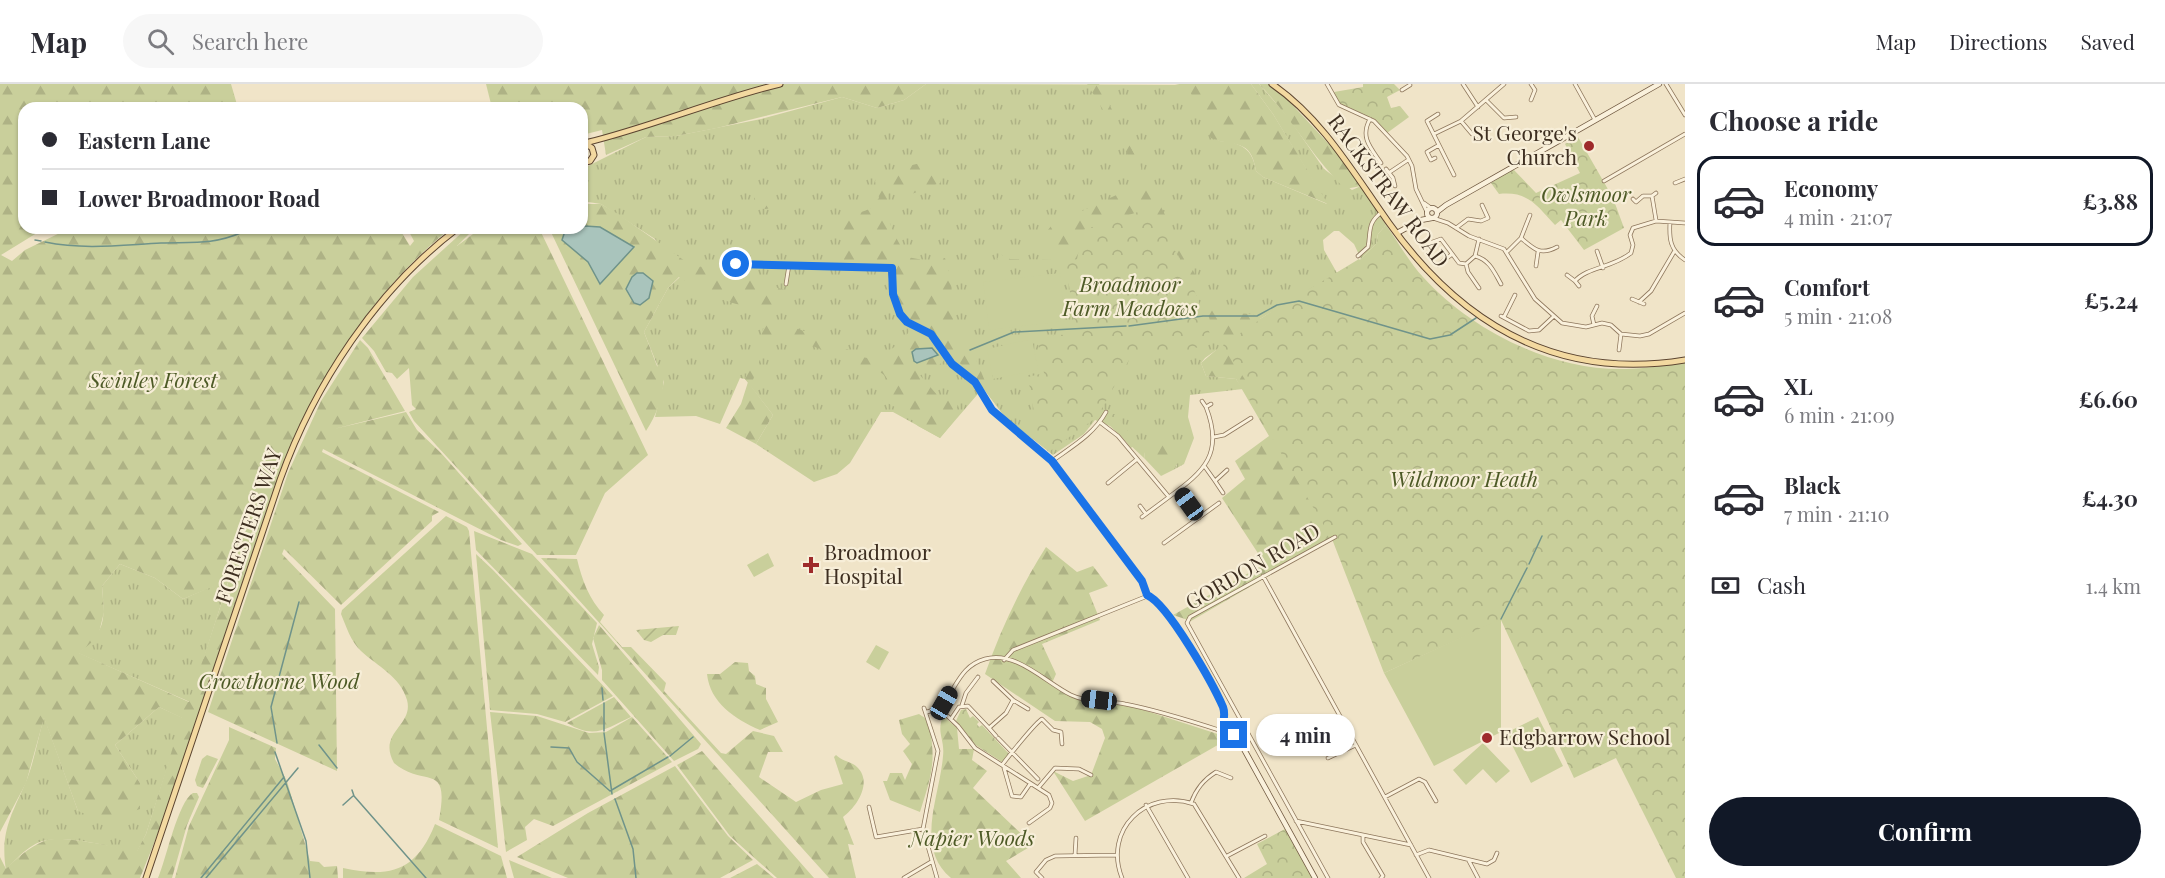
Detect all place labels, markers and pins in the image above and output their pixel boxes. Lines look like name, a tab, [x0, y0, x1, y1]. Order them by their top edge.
place label: St George's Church	[1472, 118, 1578, 170]
marker: St George's Church	[1582, 139, 1596, 153]
place label: Broadmoor Hospital	[824, 537, 932, 589]
marker: Broadmoor Hospital	[802, 556, 820, 574]
place label: Edgbarrow School	[1499, 722, 1671, 750]
marker: Edgbarrow School	[1480, 731, 1494, 745]

